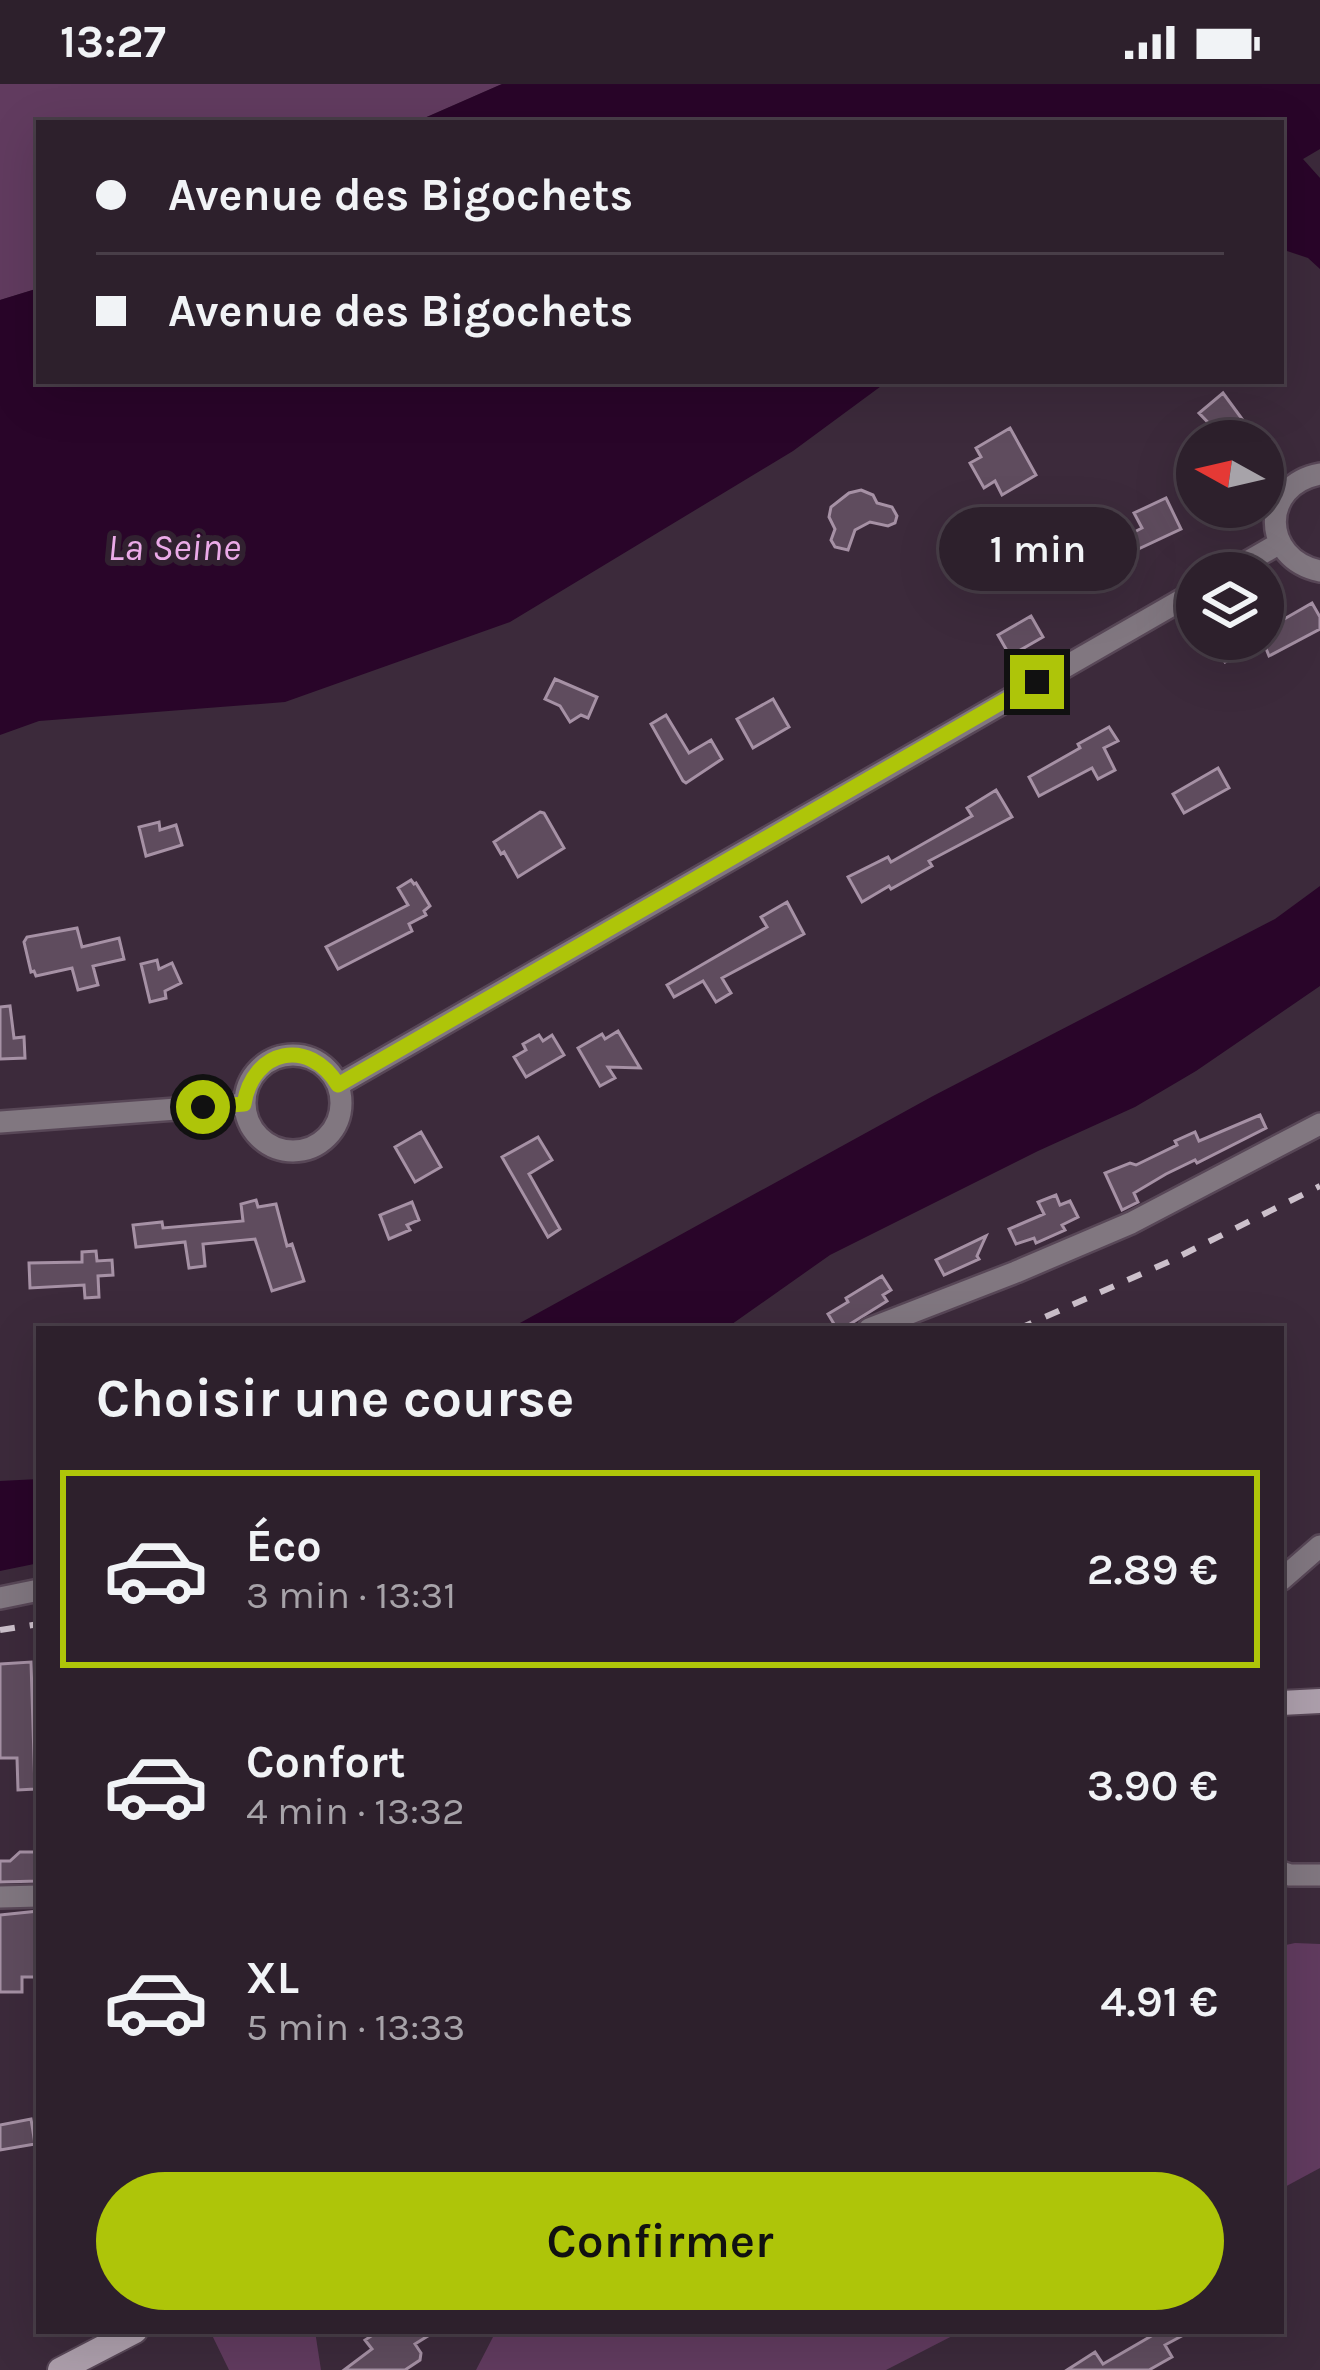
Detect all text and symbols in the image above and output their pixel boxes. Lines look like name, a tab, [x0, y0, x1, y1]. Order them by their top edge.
text: 13:27	[60, 16, 166, 68]
text: Avenue des Bigochets	[168, 169, 633, 221]
text: Avenue des Bigochets	[168, 285, 633, 337]
north arrow	[1176, 420, 1284, 528]
map controls	[1176, 420, 1284, 660]
callout: 1 min	[938, 508, 1136, 592]
water label: La Seine	[107, 524, 241, 570]
text: 1 min	[990, 526, 1086, 572]
button: layers	[1176, 552, 1284, 660]
route end	[1010, 655, 1064, 709]
route start	[176, 1080, 230, 1134]
text: Choisir une course	[96, 1366, 574, 1430]
icon: car	[102, 1515, 210, 1623]
text: Éco	[246, 1520, 322, 1572]
text: 2.89 €	[1087, 1543, 1218, 1595]
text: 3 min · 13:31	[246, 1572, 456, 1618]
icon: car	[102, 1731, 210, 1839]
text: Confort	[246, 1736, 405, 1788]
text: 3.90 €	[1087, 1759, 1218, 1811]
text: 4 min · 13:32	[246, 1788, 465, 1834]
icon: car	[102, 1947, 210, 2055]
text: XL	[246, 1952, 299, 2004]
text: 4.91 €	[1100, 1975, 1218, 2027]
text: 5 min · 13:33	[246, 2004, 465, 2050]
button: Confirmer	[96, 2172, 1224, 2310]

